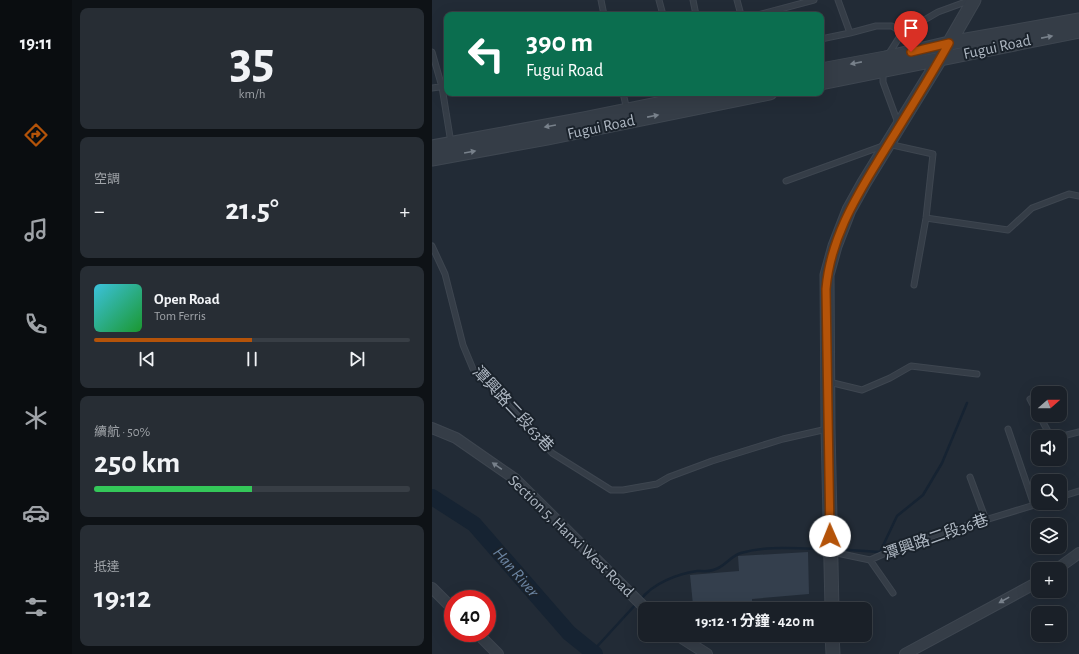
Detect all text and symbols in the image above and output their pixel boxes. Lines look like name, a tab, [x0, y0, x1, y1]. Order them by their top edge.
pin	[894, 11, 928, 52]
icon: arrive	[900, 17, 922, 39]
icon: left	[460, 28, 512, 80]
text: 390 m	[526, 29, 593, 57]
street label: Fugui Road	[962, 32, 1032, 62]
one-way arrow	[1041, 34, 1053, 40]
text: 19:11	[20, 35, 52, 53]
text: 35	[230, 35, 274, 87]
one-way arrow	[850, 61, 862, 67]
text: Fugui Road	[526, 62, 603, 80]
text: km/h	[239, 88, 265, 101]
street label: Fugui Road	[566, 112, 636, 142]
one-way arrow	[647, 113, 659, 119]
icon: directions	[22, 121, 50, 149]
one-way arrow	[544, 123, 556, 129]
one-way arrow	[464, 149, 476, 155]
text: 空調	[94, 173, 120, 186]
text: 21.5°	[225, 195, 279, 225]
text: −	[94, 200, 105, 222]
text: +	[399, 200, 410, 222]
icon: music	[22, 216, 50, 244]
text: Open Road	[154, 292, 220, 307]
icon: phone	[22, 310, 50, 338]
text: Tom Ferris	[154, 310, 206, 323]
icon: previous	[136, 348, 158, 370]
icon: pause	[241, 348, 263, 370]
icon: next	[346, 348, 368, 370]
street label: 潭興路二段63巷	[470, 363, 557, 455]
north arrow	[1031, 386, 1067, 422]
map controls	[1031, 386, 1067, 642]
icon: climate	[22, 404, 50, 432]
text: 續航 · 50%	[94, 426, 150, 439]
button: sound	[1031, 430, 1067, 466]
text: 250 km	[94, 448, 180, 478]
one-way arrow	[491, 462, 502, 470]
street label: Section 5, Hanxi West Road	[505, 472, 637, 600]
button: search	[1031, 474, 1067, 510]
icon: car	[22, 499, 50, 527]
street label: 潭興路二段36巷	[881, 511, 991, 562]
position arrow	[809, 515, 851, 557]
button: layers	[1031, 518, 1067, 554]
water label: Han River	[490, 544, 542, 601]
text: 抵達	[94, 561, 120, 574]
button: +	[1031, 562, 1067, 598]
text: 19:12	[94, 583, 151, 613]
speed limit sign: 40	[444, 590, 496, 642]
icon: filters	[22, 593, 50, 621]
one-way arrow	[998, 597, 1010, 604]
button: −	[1031, 606, 1067, 642]
text: 19:12 · 1 分鐘 · 420 m	[696, 614, 814, 629]

